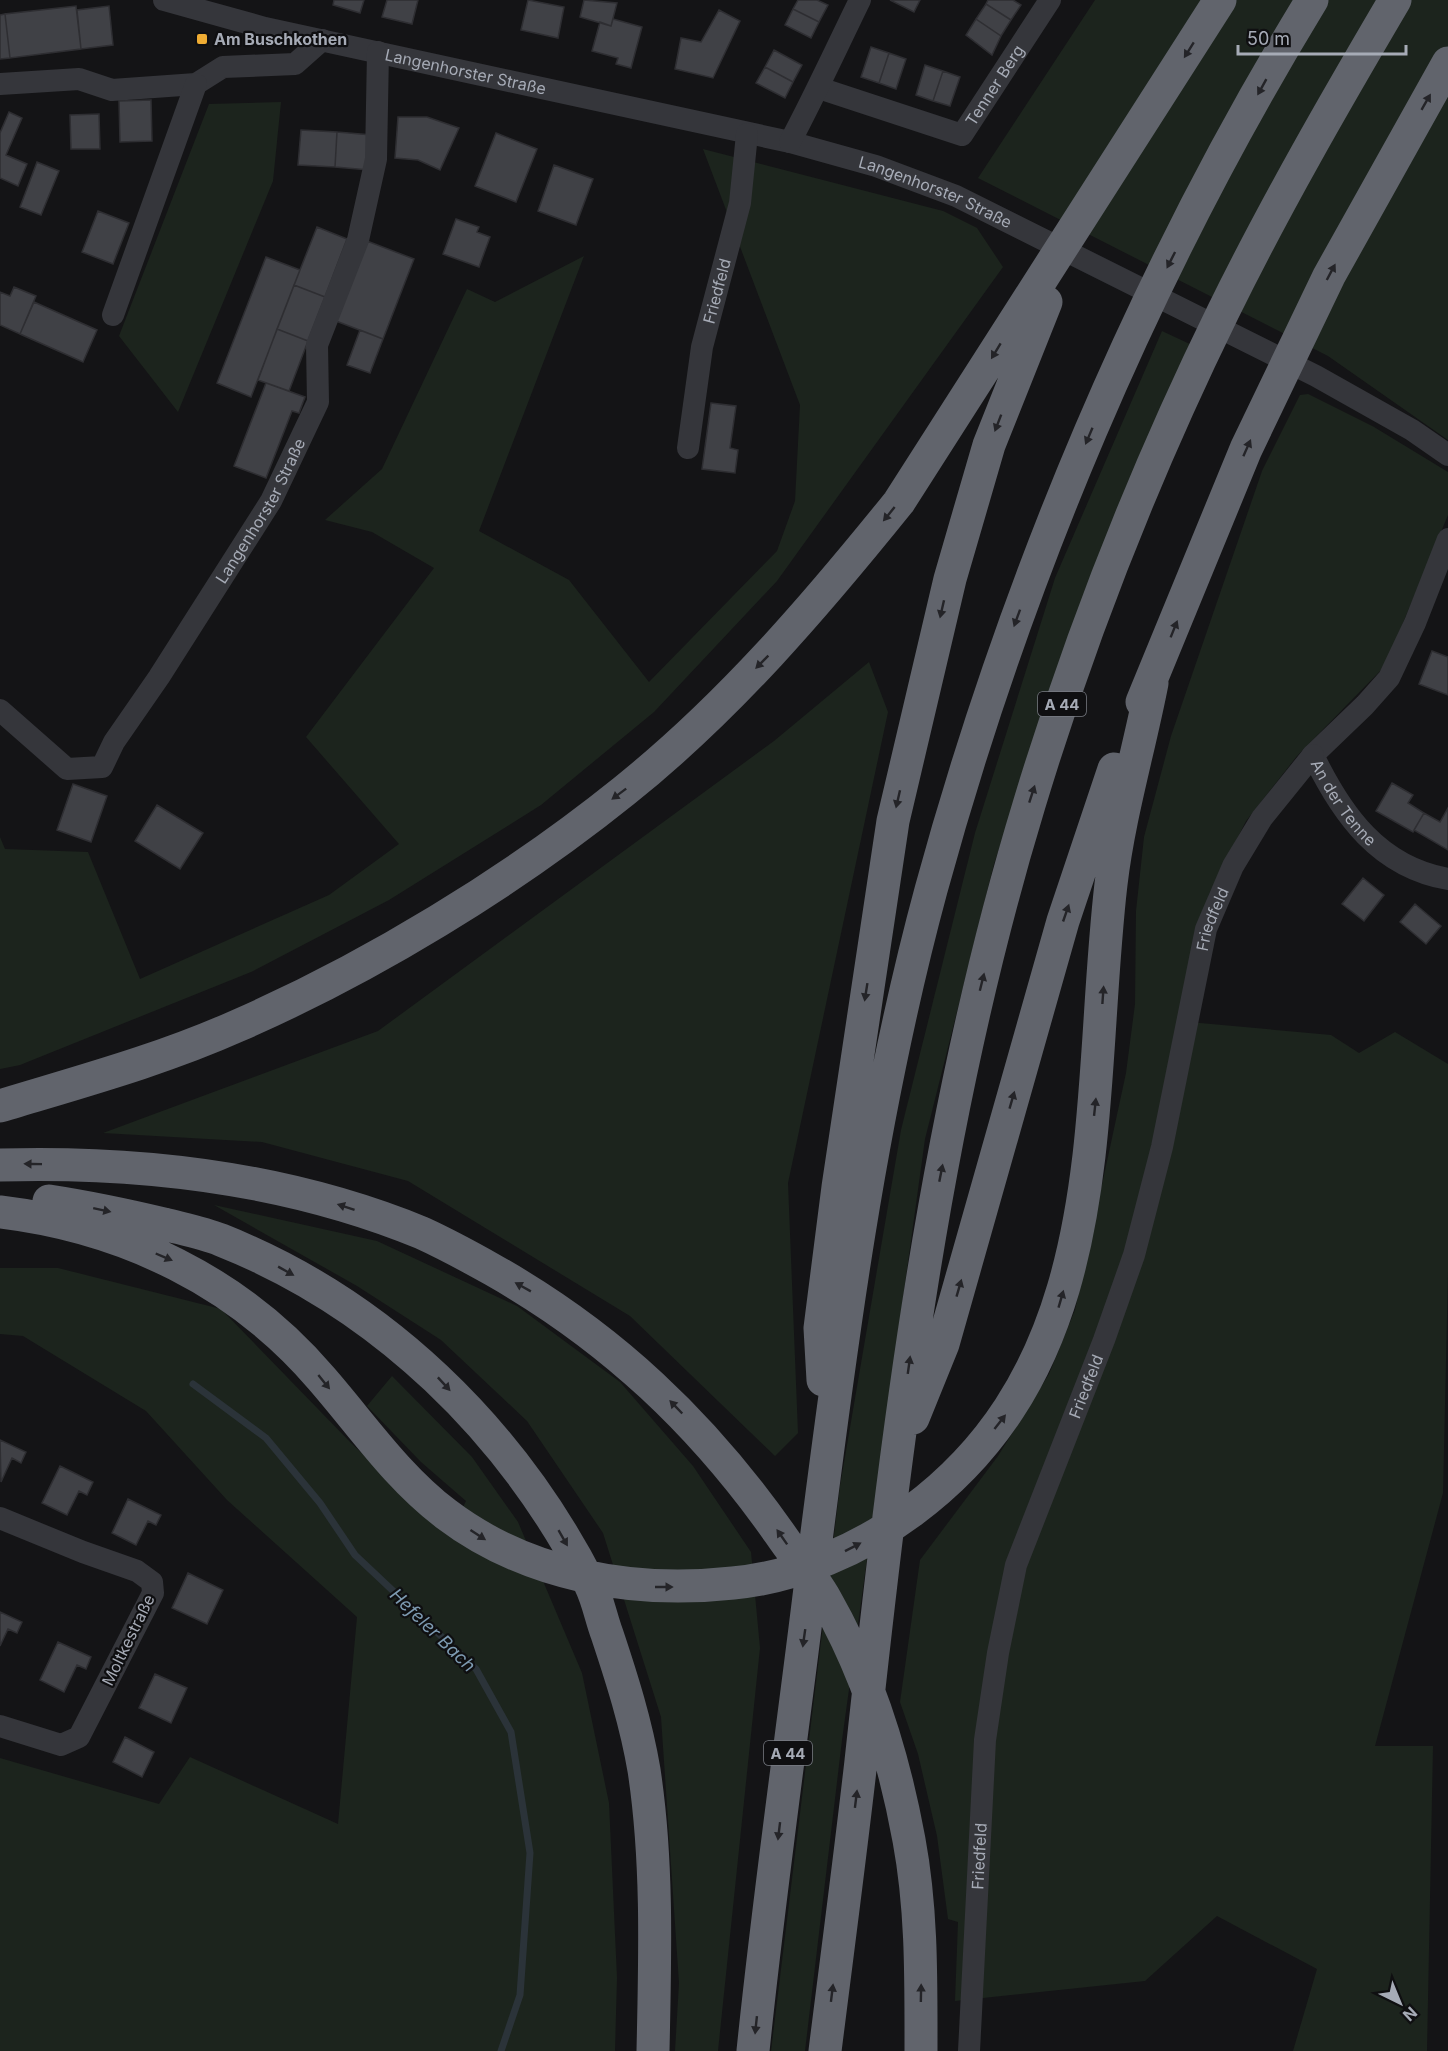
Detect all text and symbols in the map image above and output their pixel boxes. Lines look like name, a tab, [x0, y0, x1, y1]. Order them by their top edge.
scale bar	[1238, 18, 1406, 56]
text: 50 m	[1247, 28, 1290, 49]
place label: Am Buschkothen	[214, 29, 347, 49]
marker: Am Buschkothen	[195, 32, 209, 46]
street label: Tenner Berg	[961, 41, 1028, 129]
one-way arrow	[1183, 41, 1195, 57]
street label: Langenhorster Straße	[383, 44, 548, 99]
one-way arrow	[1257, 79, 1267, 96]
one-way arrow	[1420, 94, 1431, 110]
street label: Langenhorster Straße	[856, 152, 1015, 232]
one-way arrow	[1166, 251, 1176, 268]
street label: Friedfeld	[699, 256, 735, 326]
one-way arrow	[1326, 263, 1336, 280]
one-way arrow	[991, 343, 1002, 359]
one-way arrow	[992, 414, 1002, 432]
one-way arrow	[1084, 428, 1094, 446]
street label: Langenhorster Straße	[211, 435, 309, 587]
one-way arrow	[1242, 439, 1252, 457]
one-way arrow	[884, 507, 896, 522]
one-way arrow	[937, 600, 947, 619]
one-way arrow	[1012, 609, 1022, 627]
one-way arrow	[1169, 620, 1179, 638]
one-way arrow	[755, 654, 769, 668]
road number: A 44	[1038, 692, 1086, 716]
street label: An der Tenne	[1307, 756, 1380, 850]
one-way arrow	[1028, 785, 1038, 803]
one-way arrow	[612, 788, 627, 800]
one-way arrow	[893, 790, 902, 809]
street label: Friedfeld	[1192, 884, 1233, 953]
one-way arrow	[1061, 904, 1071, 922]
one-way arrow	[977, 973, 987, 991]
one-way arrow	[861, 982, 870, 1001]
one-way arrow	[1098, 985, 1108, 1004]
one-way arrow	[1008, 1091, 1017, 1109]
one-way arrow	[1090, 1098, 1100, 1117]
one-way arrow	[23, 1160, 42, 1169]
one-way arrow	[937, 1163, 946, 1182]
one-way arrow	[337, 1201, 355, 1211]
one-way arrow	[93, 1206, 112, 1215]
one-way arrow	[155, 1252, 173, 1262]
one-way arrow	[278, 1266, 295, 1276]
one-way arrow	[955, 1279, 964, 1297]
one-way arrow	[514, 1282, 531, 1292]
one-way arrow	[1057, 1290, 1066, 1308]
street label: Friedfeld	[1064, 1352, 1107, 1421]
one-way arrow	[904, 1355, 913, 1374]
one-way arrow	[317, 1374, 330, 1389]
one-way arrow	[436, 1377, 450, 1391]
one-way arrow	[669, 1400, 683, 1415]
one-way arrow	[993, 1414, 1006, 1430]
one-way arrow	[470, 1529, 486, 1540]
one-way arrow	[557, 1530, 568, 1546]
one-way arrow	[776, 1530, 788, 1546]
one-way arrow	[844, 1542, 861, 1552]
one-way arrow	[654, 1582, 673, 1592]
water label: Hefeler Bach	[386, 1584, 480, 1676]
street label: Moltkestraße	[97, 1591, 159, 1689]
one-way arrow	[799, 1628, 808, 1647]
road number: A 44	[764, 1741, 812, 1765]
one-way arrow	[852, 1790, 861, 1809]
one-way arrow	[774, 1822, 783, 1841]
street label: Friedfeld	[967, 1822, 991, 1890]
north arrow	[1370, 1973, 1430, 2033]
one-way arrow	[827, 1983, 837, 2002]
one-way arrow	[916, 1983, 926, 2002]
text: N	[1399, 2002, 1422, 2025]
one-way arrow	[751, 2015, 761, 2034]

